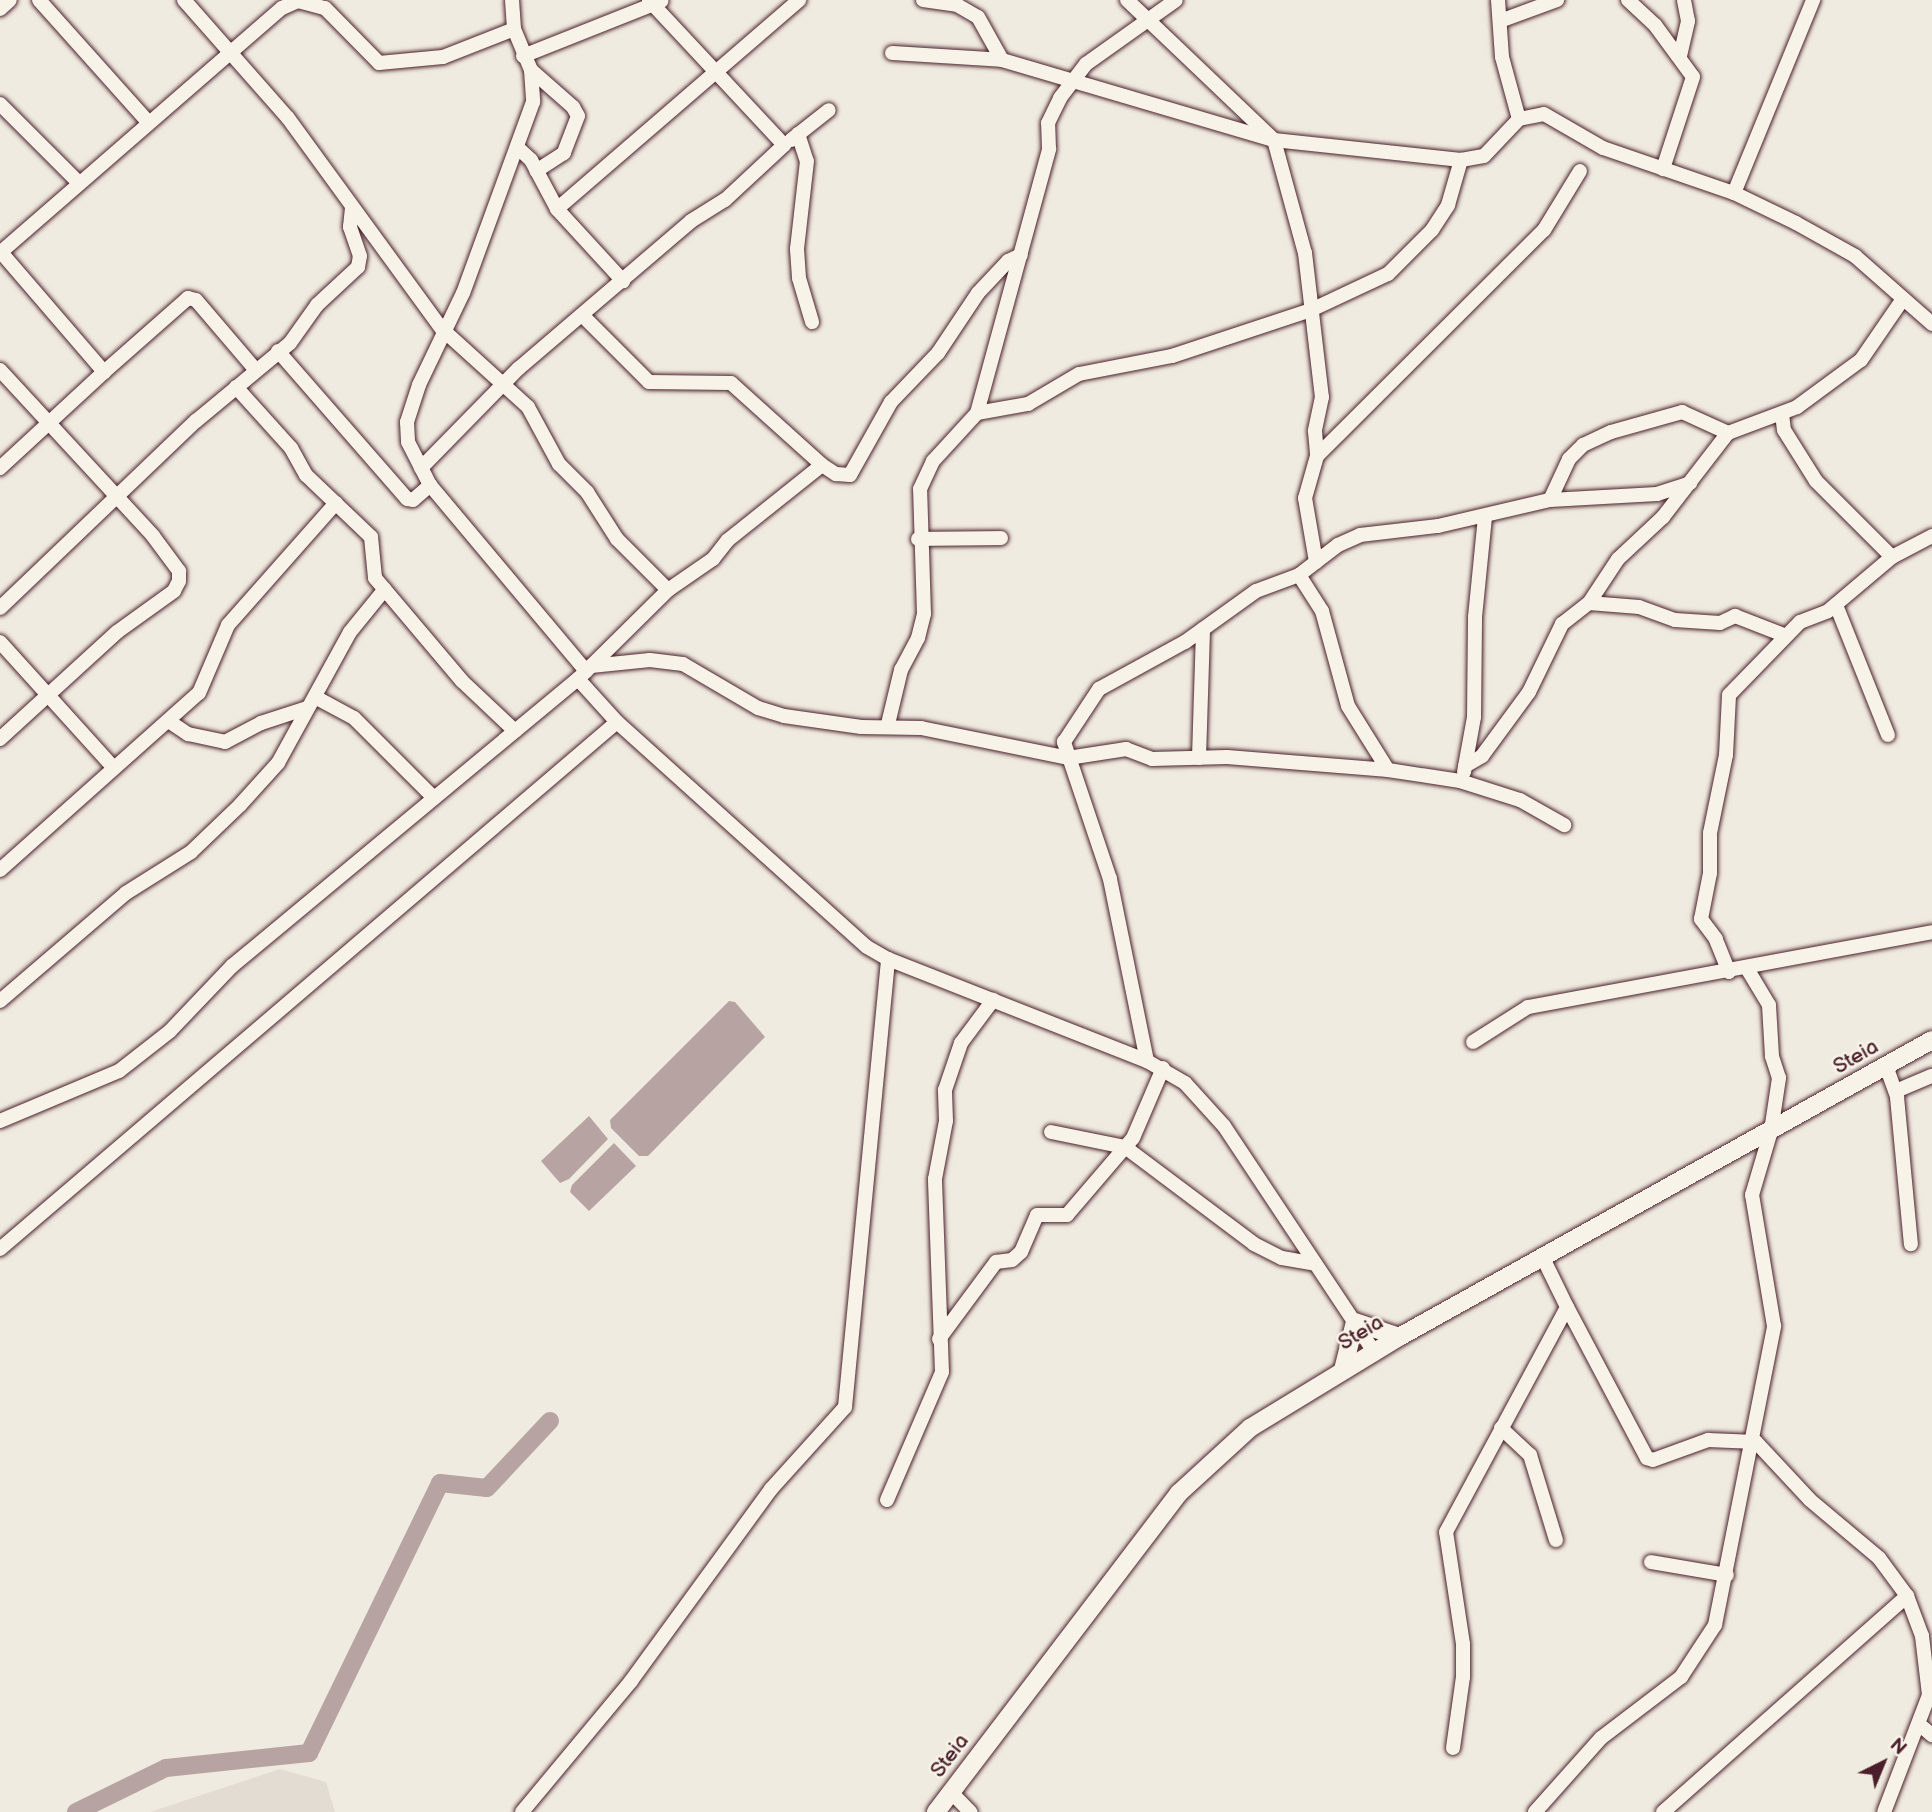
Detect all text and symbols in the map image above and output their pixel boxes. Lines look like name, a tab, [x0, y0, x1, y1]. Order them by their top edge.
street label: Steia	[1829, 1034, 1883, 1080]
street label: Steia	[1334, 1310, 1388, 1356]
north arrow	[1848, 1728, 1918, 1798]
street label: Steia	[926, 1729, 974, 1783]
text: N	[1885, 1734, 1911, 1761]

